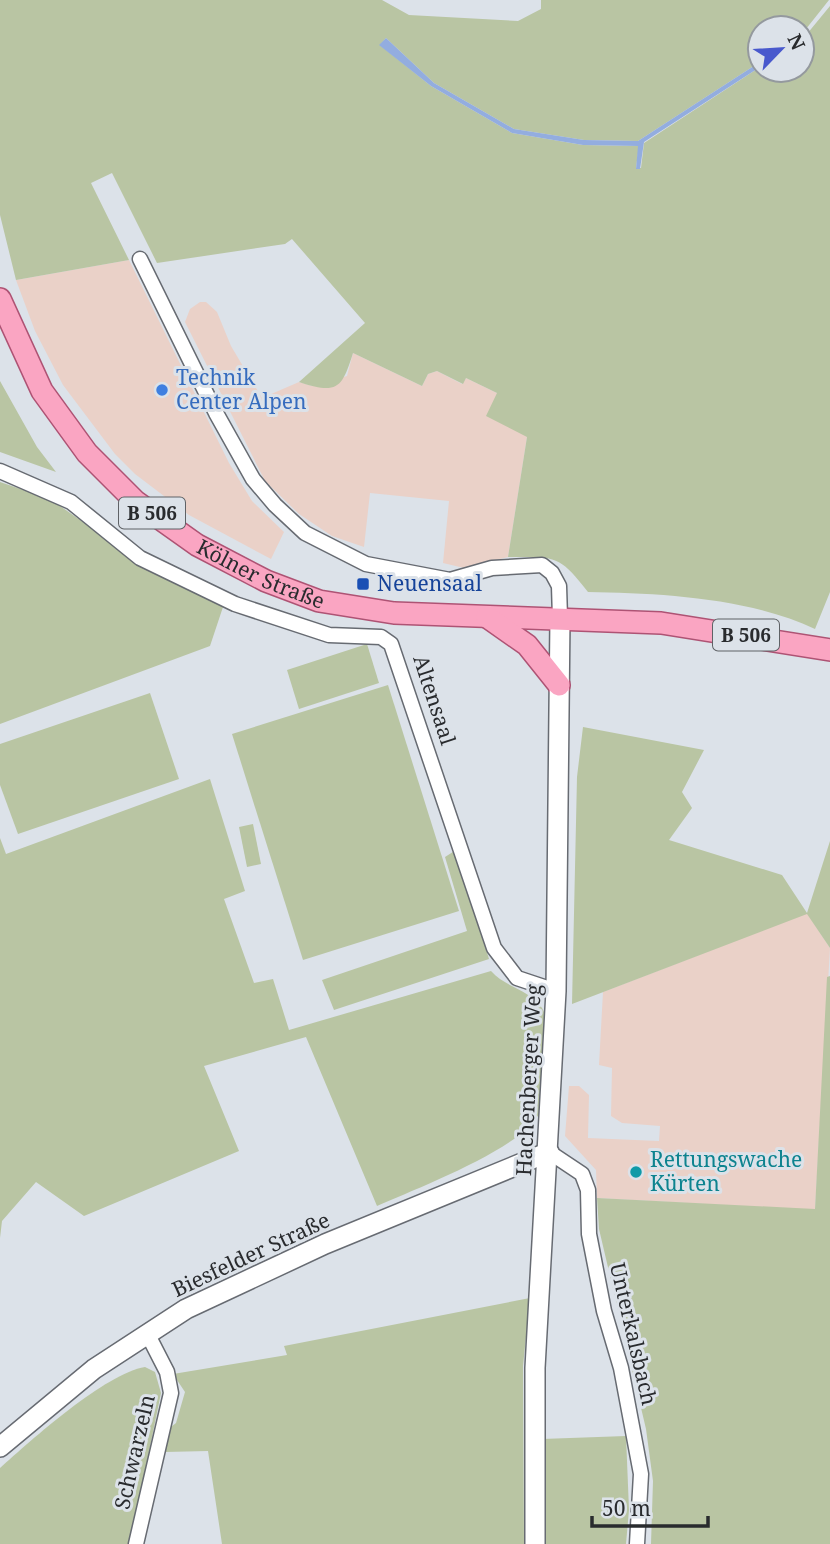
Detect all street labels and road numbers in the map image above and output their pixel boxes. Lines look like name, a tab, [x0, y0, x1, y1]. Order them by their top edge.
road number: B 506	[119, 498, 185, 528]
street label: Kölner Straße	[192, 532, 329, 615]
road number: B 506	[713, 620, 779, 650]
street label: Altensaal	[407, 651, 463, 749]
street label: Hachenberger Weg	[509, 983, 547, 1177]
street label: Biesfelder Straße	[167, 1205, 334, 1303]
street label: Unterkalsbach	[604, 1260, 664, 1408]
street label: Schwarzeln	[107, 1392, 161, 1512]

